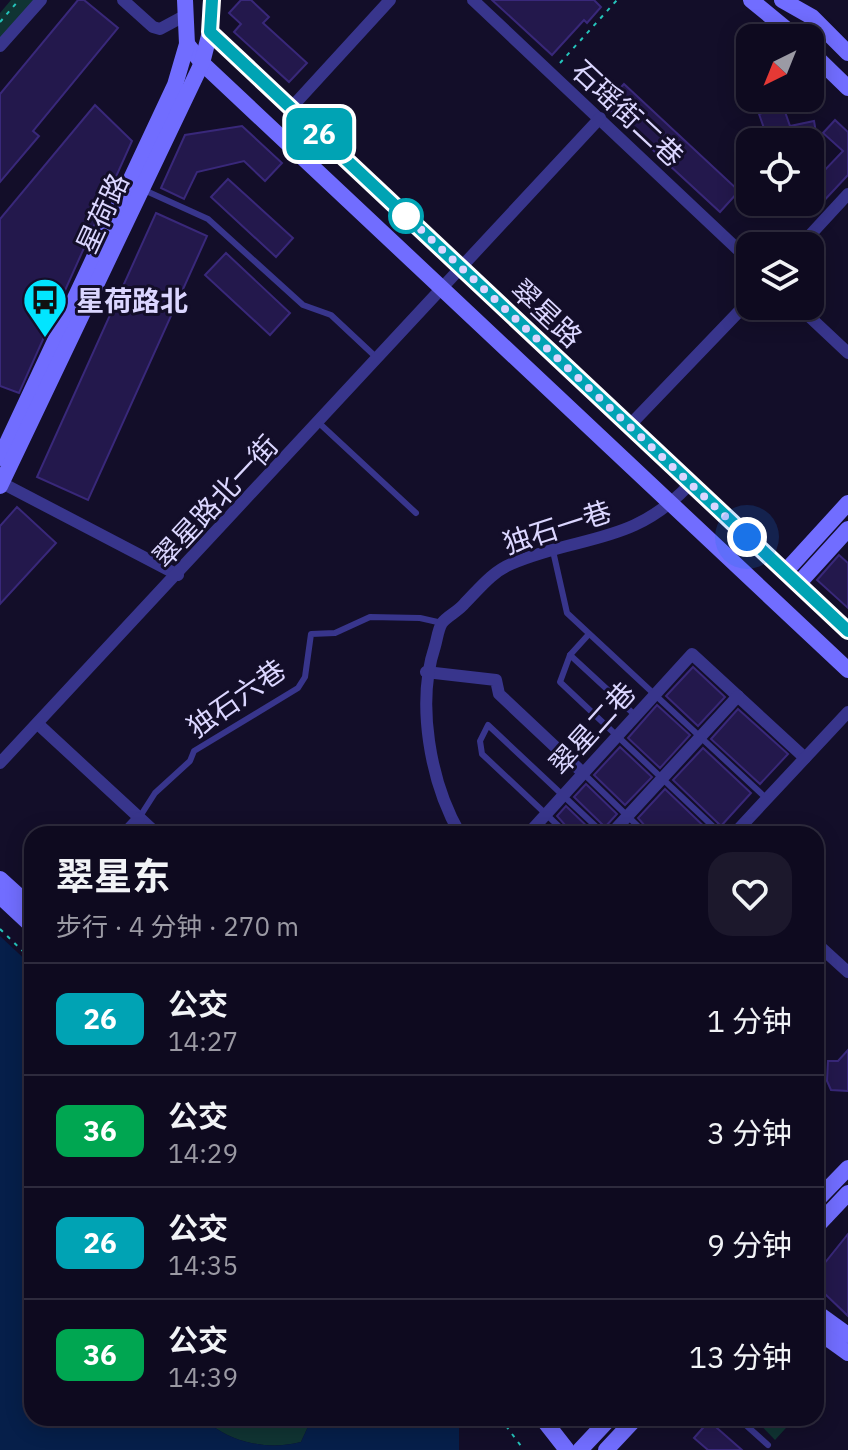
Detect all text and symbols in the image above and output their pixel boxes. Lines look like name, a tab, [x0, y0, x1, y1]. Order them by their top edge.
north arrow	[736, 24, 824, 112]
map controls	[736, 24, 824, 320]
street label: 石瑶街二巷	[564, 52, 692, 174]
line badge: 26	[283, 108, 355, 160]
text: 26	[302, 115, 336, 152]
button: locate	[736, 128, 824, 216]
street label: 星荷路	[67, 167, 137, 259]
unlabelled marker	[389, 199, 423, 233]
button: layers	[736, 232, 824, 320]
street label: 翠星路	[504, 271, 590, 355]
bus stop icon: 星荷路北	[21, 276, 69, 339]
place label: 星荷路北	[76, 282, 188, 319]
street label: 翠星路北一街	[144, 427, 286, 575]
street label: 独石一巷	[498, 492, 616, 562]
your location	[727, 517, 767, 557]
street label: 独石六巷	[180, 651, 292, 745]
street label: 翠星二巷	[541, 674, 643, 782]
text: 翠星东	[56, 851, 170, 900]
button: heart	[708, 852, 792, 936]
text: 步行 · 4 分钟 · 270 m	[56, 909, 299, 943]
text: 公交	[168, 984, 228, 1023]
text: 26	[83, 1000, 117, 1037]
text: 1 分钟	[707, 1001, 792, 1040]
text: 14:27	[168, 1024, 238, 1058]
text: 公交	[168, 1096, 228, 1135]
text: 36	[83, 1112, 117, 1149]
text: 3 分钟	[707, 1113, 792, 1152]
text: 14:29	[168, 1136, 238, 1170]
text: 公交	[168, 1208, 228, 1247]
text: 26	[83, 1224, 117, 1261]
text: 9 分钟	[707, 1225, 792, 1264]
text: 14:35	[168, 1248, 238, 1282]
text: 公交	[168, 1320, 228, 1359]
text: 36	[83, 1336, 117, 1373]
text: 13 分钟	[689, 1337, 792, 1376]
text: 14:39	[168, 1360, 238, 1394]

